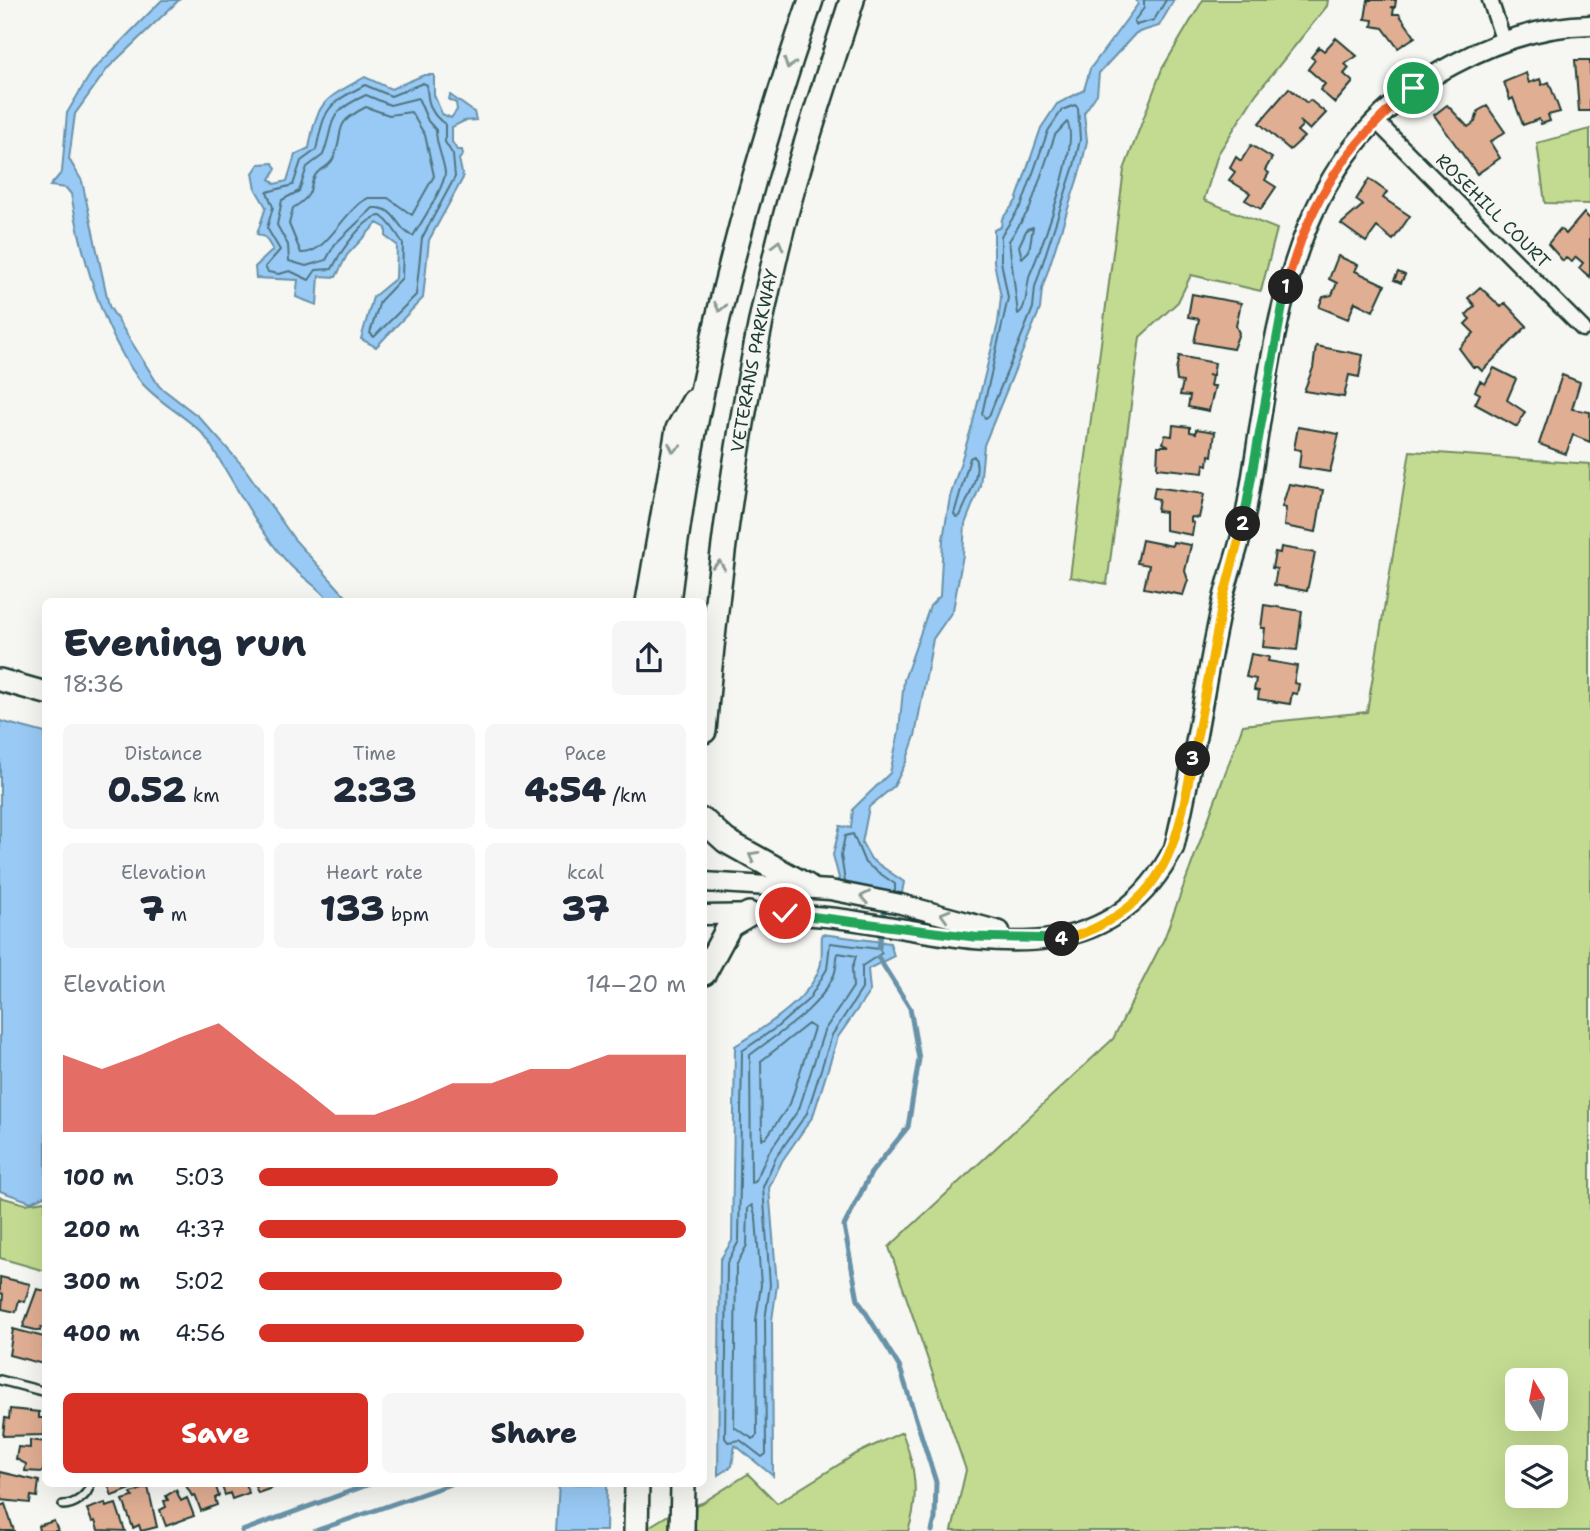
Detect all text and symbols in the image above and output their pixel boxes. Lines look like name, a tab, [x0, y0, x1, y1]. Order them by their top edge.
one-way arrow	[783, 58, 797, 70]
pin	[1383, 58, 1443, 118]
icon: arrive	[1394, 69, 1432, 107]
street label: ROSEHILL COURT	[1430, 148, 1556, 274]
one-way arrow	[770, 240, 784, 252]
street label: VETERANS PARKWAY	[725, 266, 784, 454]
pin: 1	[1268, 270, 1304, 304]
text: 1	[1281, 274, 1290, 299]
one-way arrow	[714, 301, 729, 313]
one-way arrow	[668, 442, 683, 454]
pin: 2	[1226, 506, 1260, 542]
text: 2	[1236, 511, 1249, 536]
one-way arrow	[711, 560, 726, 571]
text: Evening run	[63, 617, 306, 668]
button: share	[612, 621, 686, 695]
text: 18:36	[63, 669, 124, 699]
text: Distance	[125, 741, 202, 766]
text: Time	[353, 741, 396, 766]
text: Pace	[565, 741, 606, 766]
pin: 3	[1176, 742, 1210, 776]
text: 3	[1186, 746, 1199, 771]
text: 0.52	[107, 766, 186, 813]
text: 2:33	[332, 766, 417, 813]
text: 4:54	[524, 766, 606, 813]
text: km	[186, 783, 220, 808]
text: /km	[606, 783, 647, 808]
one-way arrow	[748, 851, 761, 864]
text: Elevation	[121, 860, 206, 885]
text: Heart rate	[326, 860, 423, 885]
text: kcal	[567, 860, 604, 885]
pin	[755, 883, 815, 943]
text: 7	[140, 885, 164, 932]
text: 133	[320, 885, 384, 932]
text: 37	[561, 885, 610, 932]
one-way arrow	[859, 890, 871, 905]
icon: check	[766, 894, 804, 932]
text: m	[164, 902, 187, 927]
text: bpm	[384, 902, 429, 927]
one-way arrow	[939, 909, 951, 924]
pin: 4	[1044, 922, 1080, 956]
text: 4	[1055, 926, 1068, 951]
text: Elevation	[63, 969, 166, 999]
text: 14–20 m	[586, 969, 686, 999]
text: 100 m	[63, 1162, 134, 1192]
text: 5:03	[175, 1162, 225, 1192]
text: 200 m	[63, 1214, 140, 1244]
text: 4:37	[175, 1214, 225, 1244]
text: 300 m	[63, 1266, 140, 1296]
text: 5:02	[175, 1266, 225, 1296]
text: 400 m	[63, 1318, 140, 1348]
text: 4:56	[175, 1318, 226, 1348]
north arrow	[1505, 1368, 1568, 1432]
map controls	[1505, 1368, 1568, 1508]
button: Save	[63, 1393, 368, 1473]
button: Share	[382, 1393, 686, 1473]
button: layers	[1505, 1445, 1568, 1508]

